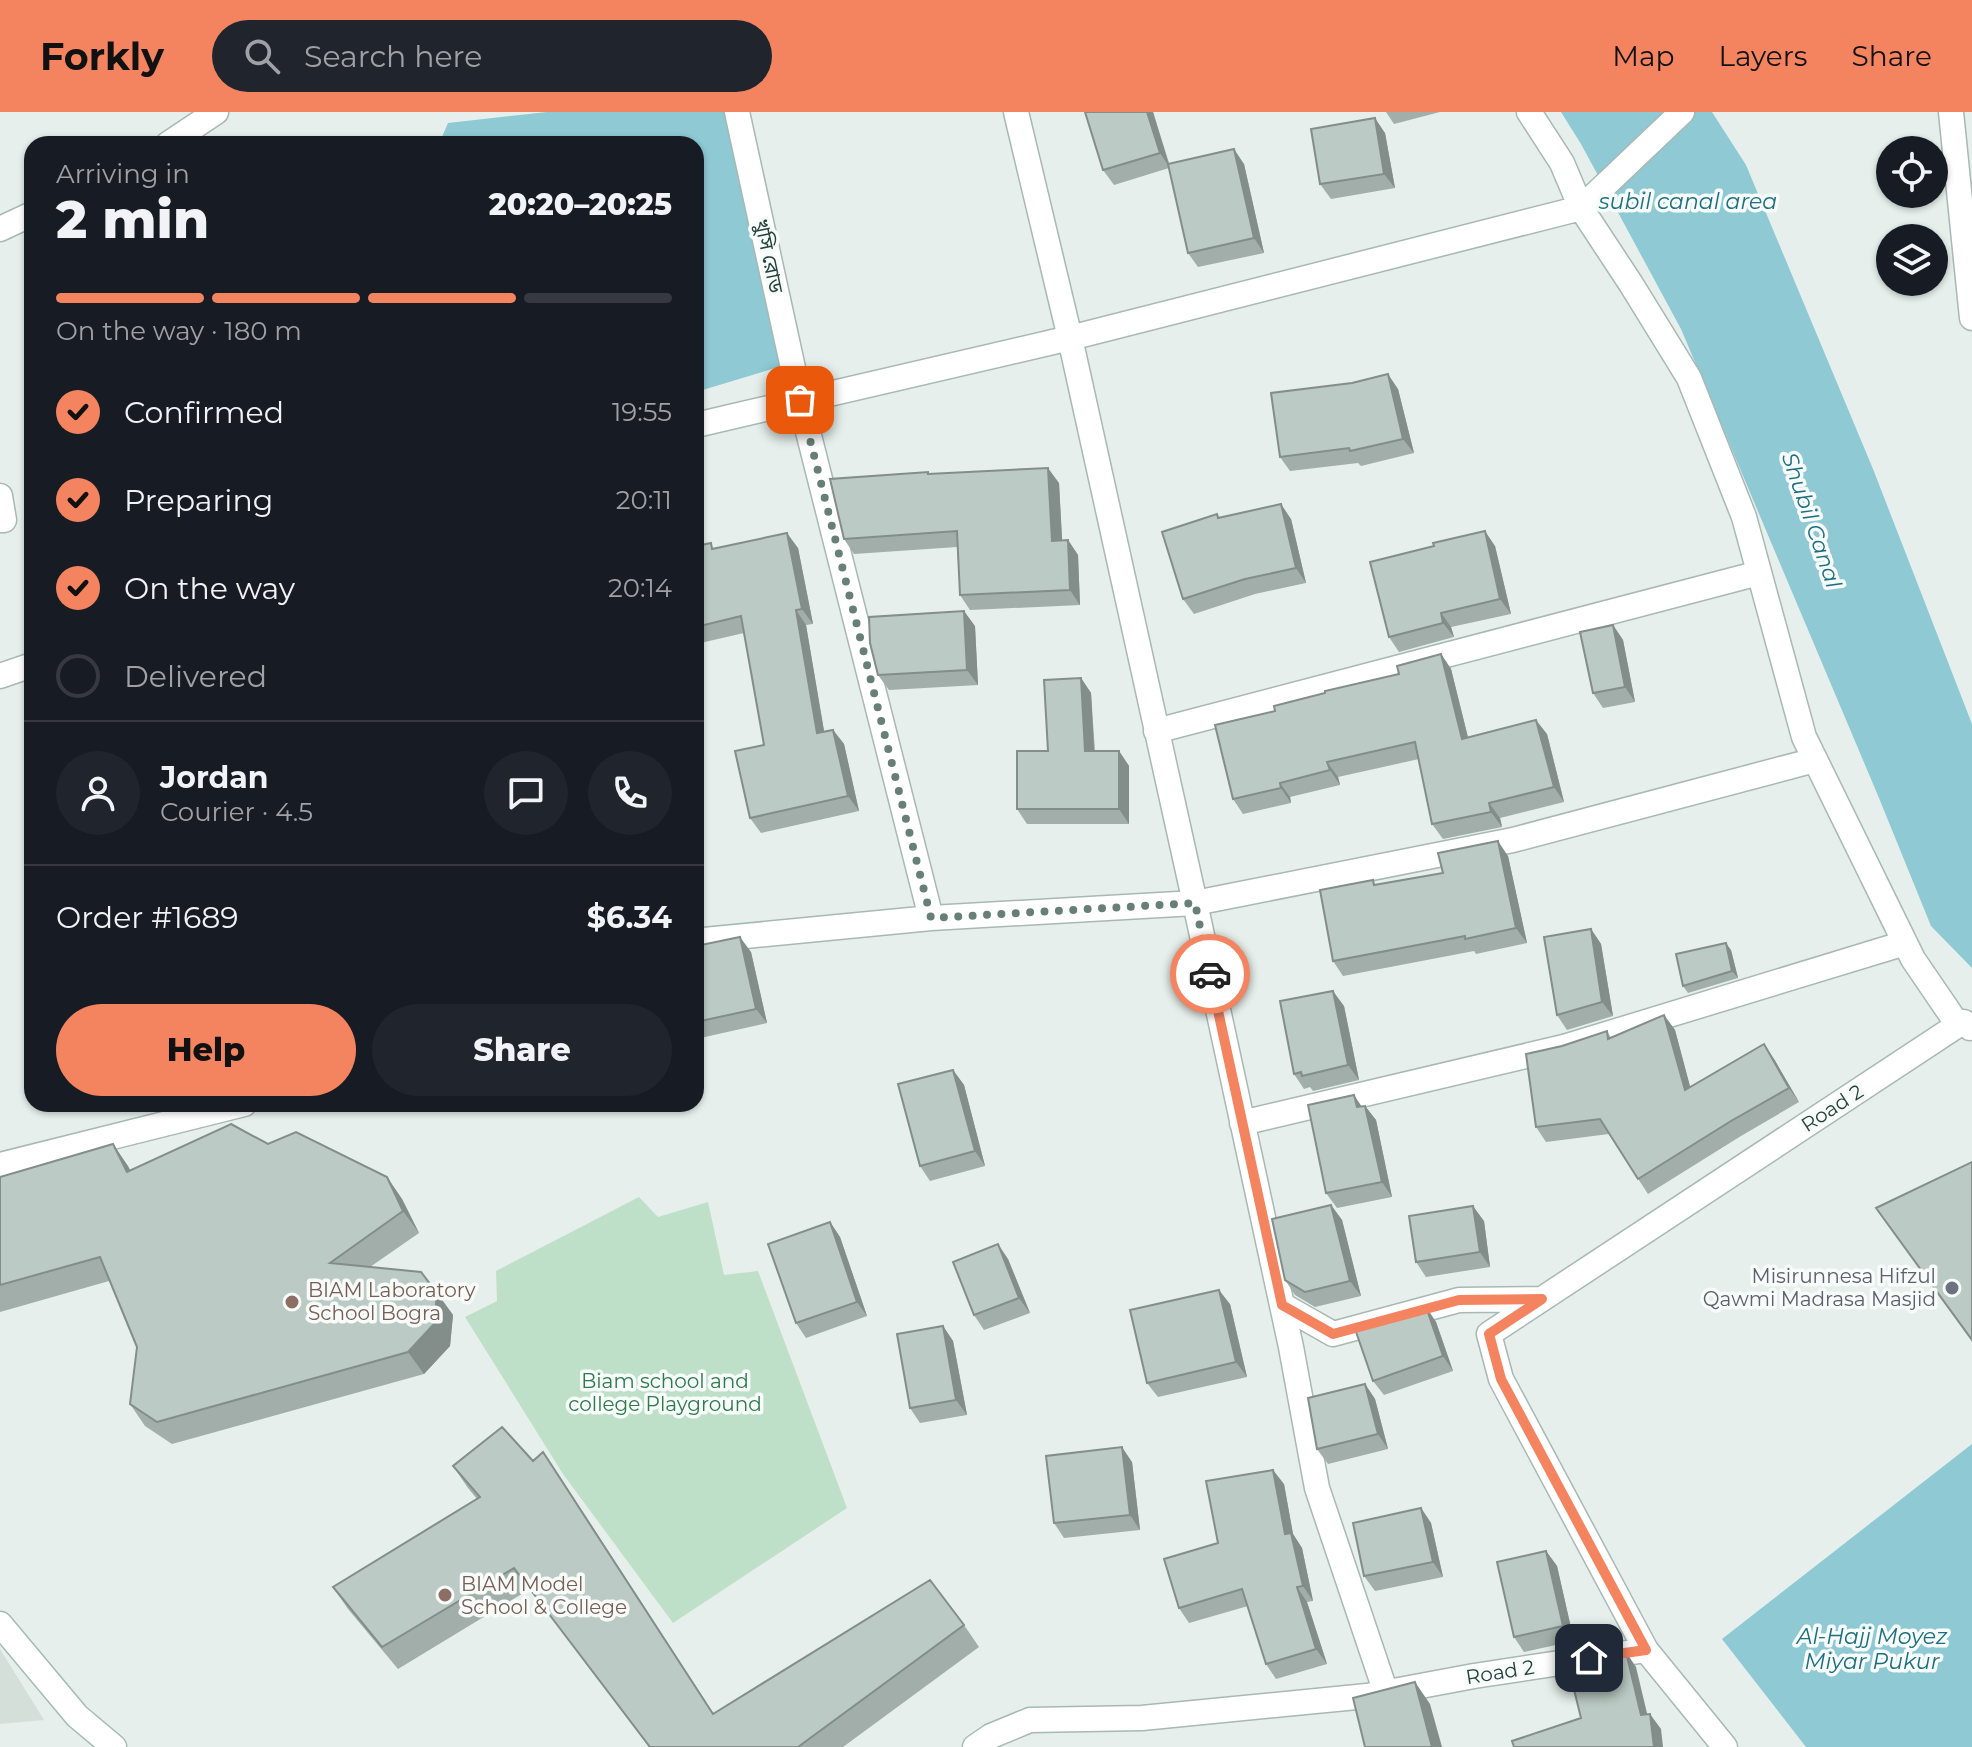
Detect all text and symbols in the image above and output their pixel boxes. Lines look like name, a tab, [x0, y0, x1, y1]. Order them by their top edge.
search box	[212, 20, 772, 92]
text: Forkly	[40, 33, 164, 80]
icon: search	[240, 34, 284, 78]
text: Search here	[304, 38, 482, 75]
text: Map	[1612, 39, 1675, 73]
text: Layers	[1719, 39, 1808, 73]
text: Share	[1852, 39, 1932, 73]
map controls	[1876, 136, 1948, 296]
button: locate	[1876, 136, 1948, 208]
text: Arriving in	[56, 158, 190, 190]
text: 20:20–20:25	[489, 186, 672, 223]
text: 2 min	[56, 188, 209, 251]
water label: subil canal area	[1598, 188, 1777, 215]
street label: খুসি রোড	[749, 217, 789, 296]
button: layers	[1876, 224, 1948, 296]
text: On the way · 180 m	[56, 315, 302, 347]
pin	[766, 366, 834, 434]
icon: bag	[778, 378, 822, 422]
icon: check	[56, 390, 100, 434]
text: Confirmed	[124, 394, 284, 431]
text: 19:55	[612, 396, 672, 428]
water label: Shubil Canal	[1776, 449, 1847, 592]
icon: check	[56, 478, 100, 522]
text: Preparing	[124, 482, 273, 519]
text: 20:11	[616, 484, 672, 516]
icon: check	[56, 566, 100, 610]
text: On the way	[124, 570, 295, 607]
text: 20:14	[608, 572, 672, 604]
text: Delivered	[124, 658, 267, 695]
button: person	[56, 751, 140, 835]
button: chat	[484, 751, 568, 835]
button: phone	[588, 751, 672, 835]
text: Jordan	[160, 759, 269, 796]
text: Courier · 4.5	[160, 796, 313, 828]
text: Order #1689	[56, 899, 239, 936]
text: $6.34	[587, 899, 672, 936]
courier	[1170, 934, 1250, 1014]
icon: car	[1188, 952, 1232, 996]
button: Help	[56, 1004, 356, 1096]
button: Share	[372, 1004, 672, 1096]
street label: Road 2	[1797, 1079, 1867, 1137]
place label: Misirunnesa Hifzul Qawmi Madrasa Masjid	[1703, 1264, 1936, 1311]
place label: BIAM Laboratory School Bogra	[308, 1278, 476, 1325]
marker: Misirunnesa Hifzul Qawmi Madrasa Masjid	[1943, 1279, 1961, 1297]
marker: BIAM Laboratory School Bogra	[283, 1293, 301, 1311]
park label: Biam school and college Playground	[568, 1369, 762, 1416]
place label: BIAM Model School & College	[461, 1572, 627, 1619]
marker: BIAM Model School & College	[436, 1586, 454, 1604]
water label: Al-Hajj Moyez Miyar Pukur	[1795, 1623, 1948, 1675]
pin	[1555, 1624, 1623, 1692]
icon: home	[1567, 1636, 1611, 1680]
street label: Road 2	[1464, 1655, 1536, 1689]

